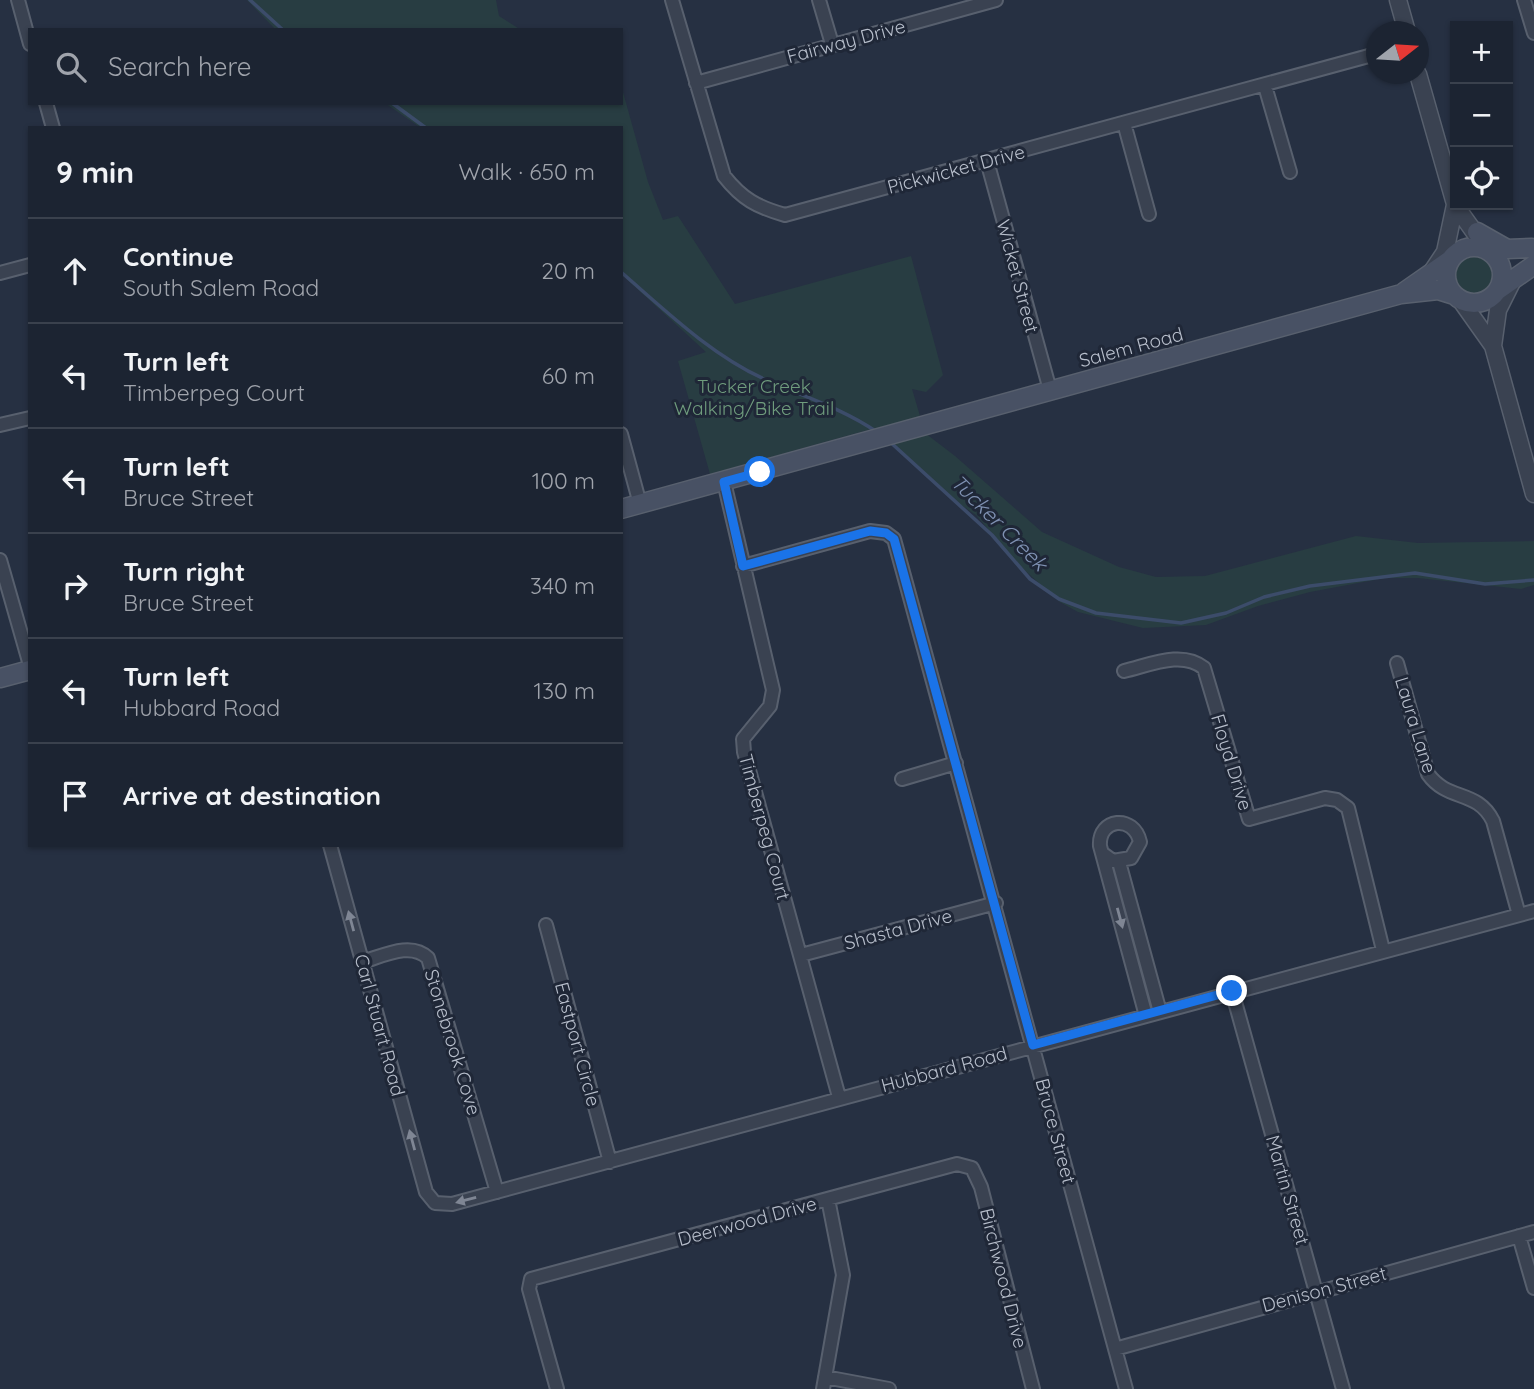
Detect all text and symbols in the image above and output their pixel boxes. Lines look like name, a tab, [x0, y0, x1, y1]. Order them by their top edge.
street label: Fairway Drive	[784, 14, 908, 68]
north arrow	[1366, 21, 1429, 84]
map controls	[1450, 21, 1513, 210]
button: +	[1450, 21, 1513, 84]
search box	[28, 28, 623, 105]
icon: search	[52, 48, 90, 86]
text: Search here	[108, 50, 252, 83]
button: −	[1450, 84, 1513, 147]
street label: Pickwicket Drive	[885, 139, 1027, 199]
button: locate	[1450, 147, 1513, 210]
text: 9 min	[56, 153, 134, 191]
text: Walk · 650 m	[459, 157, 595, 186]
street label: Wicket Street	[991, 217, 1045, 335]
text: Continue	[123, 240, 234, 273]
icon: ahead	[56, 252, 94, 290]
text: 20 m	[541, 256, 595, 285]
text: South Salem Road	[123, 273, 319, 302]
street label: Salem Road	[1076, 322, 1186, 372]
text: Turn left	[123, 345, 230, 378]
icon: left	[56, 357, 94, 395]
text: 60 m	[542, 361, 595, 390]
park label: Tucker Creek Walking/Bike Trail	[674, 374, 834, 420]
text: Timberpeg Court	[123, 378, 305, 407]
text: Turn left	[123, 450, 230, 483]
route start	[744, 456, 775, 487]
icon: left	[56, 462, 94, 500]
text: 100 m	[532, 466, 595, 495]
water label: Tucker Creek	[946, 469, 1055, 577]
text: Bruce Street	[123, 483, 254, 512]
text: Turn right	[123, 555, 245, 588]
icon: right	[56, 567, 94, 605]
text: 340 m	[530, 571, 595, 600]
text: Bruce Street	[123, 588, 254, 617]
text: Turn left	[123, 660, 230, 693]
icon: left	[56, 672, 94, 710]
street label: Laura Lane	[1390, 674, 1442, 776]
text: 130 m	[533, 676, 595, 705]
text: Hubbard Road	[123, 693, 280, 722]
street label: Floyd Drive	[1206, 711, 1258, 813]
street label: Timberpeg Court	[734, 751, 796, 903]
icon: arrive	[56, 777, 94, 815]
text: Arrive at destination	[123, 779, 381, 812]
street label: Shasta Drive	[841, 903, 955, 955]
one-way arrow	[1115, 908, 1126, 930]
one-way arrow	[345, 909, 356, 931]
street label: Carl Stuart Road	[349, 951, 411, 1099]
street label: Stonebrook Cove	[419, 966, 487, 1118]
route end	[1216, 975, 1247, 1006]
street label: Eastport Circle	[550, 979, 606, 1109]
street label: Hubbard Road	[878, 1041, 1010, 1097]
street label: Bruce Street	[1030, 1076, 1082, 1186]
one-way arrow	[406, 1129, 416, 1150]
street label: Martin Street	[1261, 1132, 1315, 1248]
street label: Deerwood Drive	[675, 1191, 819, 1251]
one-way arrow	[455, 1195, 477, 1206]
street label: Birchwood Drive	[975, 1205, 1033, 1351]
street label: Denison Street	[1259, 1261, 1389, 1317]

